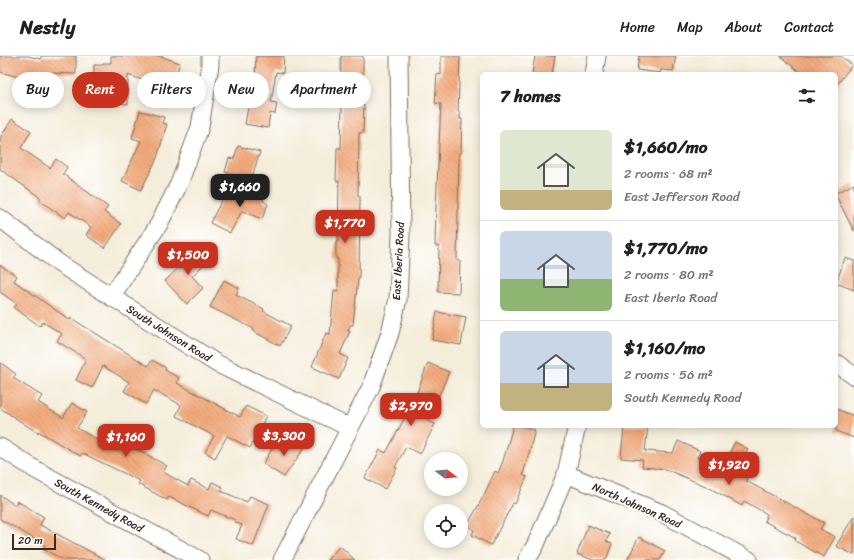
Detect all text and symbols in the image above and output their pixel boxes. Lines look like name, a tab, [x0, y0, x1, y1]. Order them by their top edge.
text: Nestly	[20, 11, 75, 44]
text: Home	[620, 15, 655, 40]
text: Map	[677, 15, 703, 40]
text: About	[725, 15, 762, 40]
text: Contact	[784, 15, 834, 40]
chip: Buy	[12, 72, 64, 108]
chip: Rent	[72, 72, 129, 108]
chip: Filters	[137, 72, 206, 108]
chip: New	[214, 72, 269, 108]
chip: Apartment	[277, 72, 371, 108]
text: 7 homes	[500, 81, 560, 111]
icon: filters	[796, 85, 818, 107]
text: $1,660/mo	[624, 132, 708, 162]
icon: home	[532, 146, 580, 194]
text: 2 rooms · 68 m²	[624, 162, 713, 185]
pin: $1,660	[207, 174, 273, 208]
text: $1,660	[220, 175, 260, 198]
text: East Jefferson Road	[624, 185, 740, 208]
pin: $1,770	[312, 210, 378, 244]
text: $1,770	[325, 211, 365, 234]
street label: East Iberia Road	[387, 220, 410, 301]
text: $1,770/mo	[624, 233, 708, 263]
pin: $1,500	[155, 242, 221, 276]
text: $1,500	[167, 243, 209, 266]
icon: home	[532, 247, 580, 295]
text: 2 rooms · 80 m²	[624, 263, 714, 286]
text: East Iberia Road	[624, 286, 717, 309]
street label: South Johnson Road	[122, 300, 216, 368]
text: $1,160/mo	[624, 333, 705, 363]
icon: home	[532, 347, 580, 395]
text: 2 rooms · 56 m²	[624, 363, 713, 386]
text: South Kennedy Road	[624, 386, 741, 409]
pin: $2,970	[378, 393, 444, 427]
text: $2,970	[389, 394, 433, 417]
pin: $3,300	[251, 423, 317, 457]
pin: $1,160	[93, 424, 159, 458]
text: $3,300	[263, 424, 305, 447]
text: $1,160	[106, 425, 146, 448]
north arrow	[424, 452, 468, 496]
map controls	[424, 452, 468, 548]
pin: $1,920	[696, 452, 762, 486]
text: $1,920	[708, 453, 750, 476]
street label: South Kennedy Road	[51, 473, 148, 538]
street label: North Johnson Road	[589, 477, 686, 534]
button: locate	[424, 504, 468, 548]
text: 20 m	[18, 531, 43, 550]
scale bar	[12, 532, 56, 551]

